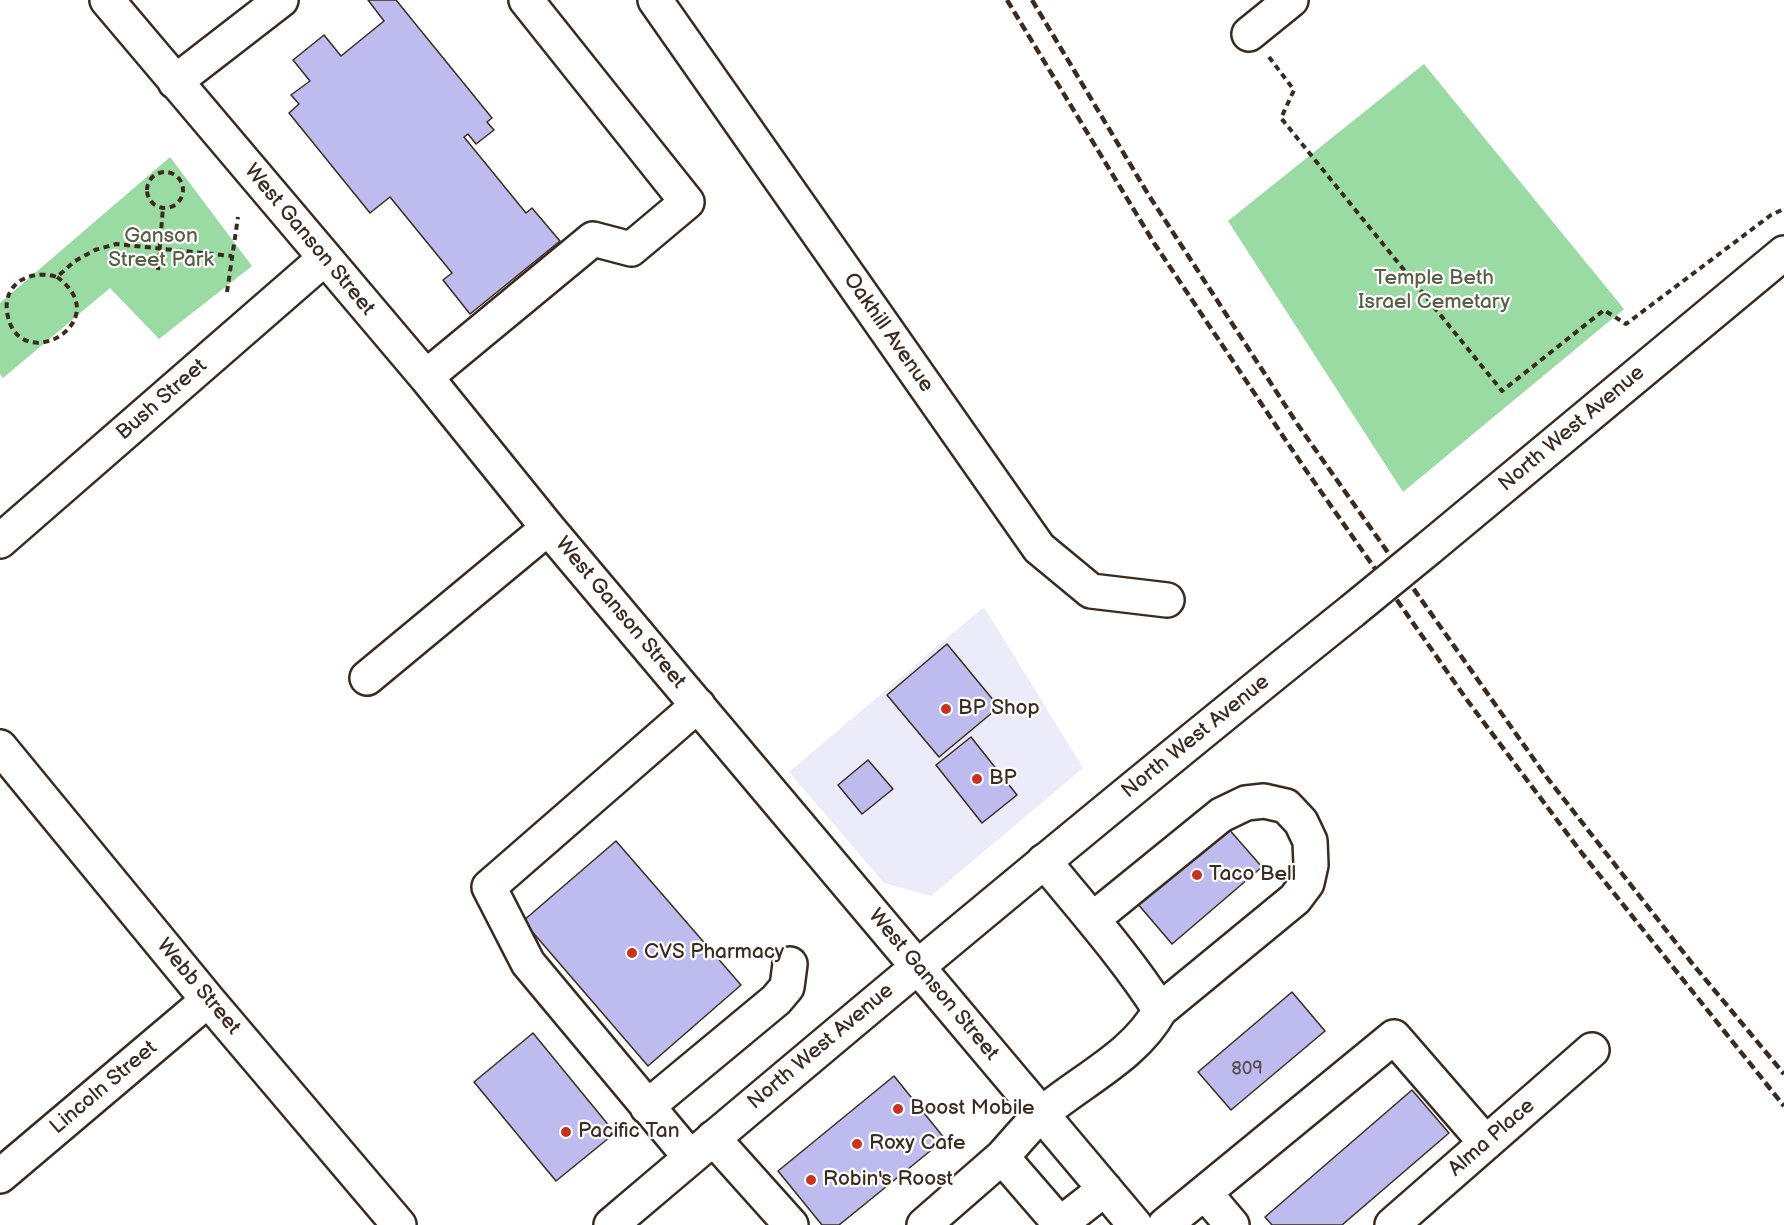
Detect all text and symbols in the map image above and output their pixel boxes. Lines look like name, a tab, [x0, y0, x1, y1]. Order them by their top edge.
street label: West Ganson Street	[238, 159, 380, 321]
park label: Ganson Street Park	[108, 224, 214, 274]
park label: Temple Beth Israel Cemetary	[1358, 266, 1510, 316]
street label: Oakhill Avenue	[838, 268, 938, 398]
street label: Bush Street	[112, 354, 212, 446]
street label: North West Avenue	[1494, 361, 1650, 497]
street label: West Ganson Street	[549, 532, 691, 694]
street label: North West Avenue	[1117, 670, 1275, 804]
place label: BP Shop	[958, 696, 1040, 722]
marker: BP Shop	[939, 702, 953, 716]
place label: BP	[989, 766, 1017, 792]
marker: BP	[970, 772, 984, 786]
place label: Taco Bell	[1209, 862, 1296, 888]
marker: Taco Bell	[1190, 868, 1204, 882]
street label: West Ganson Street	[862, 904, 1004, 1066]
street label: Webb Street	[151, 934, 245, 1040]
place label: CVS Pharmacy	[644, 940, 784, 966]
marker: CVS Pharmacy	[625, 946, 639, 960]
street label: North West Avenue	[743, 979, 899, 1115]
street label: Lincoln Street	[45, 1036, 163, 1140]
house number: 809	[1231, 1058, 1263, 1080]
street label: Alma Place	[1444, 1094, 1540, 1182]
place label: Boost Mobile	[910, 1096, 1035, 1122]
marker: Boost Mobile	[891, 1102, 905, 1116]
place label: Pacific Tan	[578, 1119, 680, 1145]
marker: Pacific Tan	[559, 1125, 573, 1139]
place label: Roxy Cafe	[869, 1131, 965, 1157]
marker: Roxy Cafe	[850, 1137, 864, 1151]
place label: Robin's Roost	[823, 1167, 953, 1193]
marker: Robin's Roost	[804, 1173, 818, 1187]

